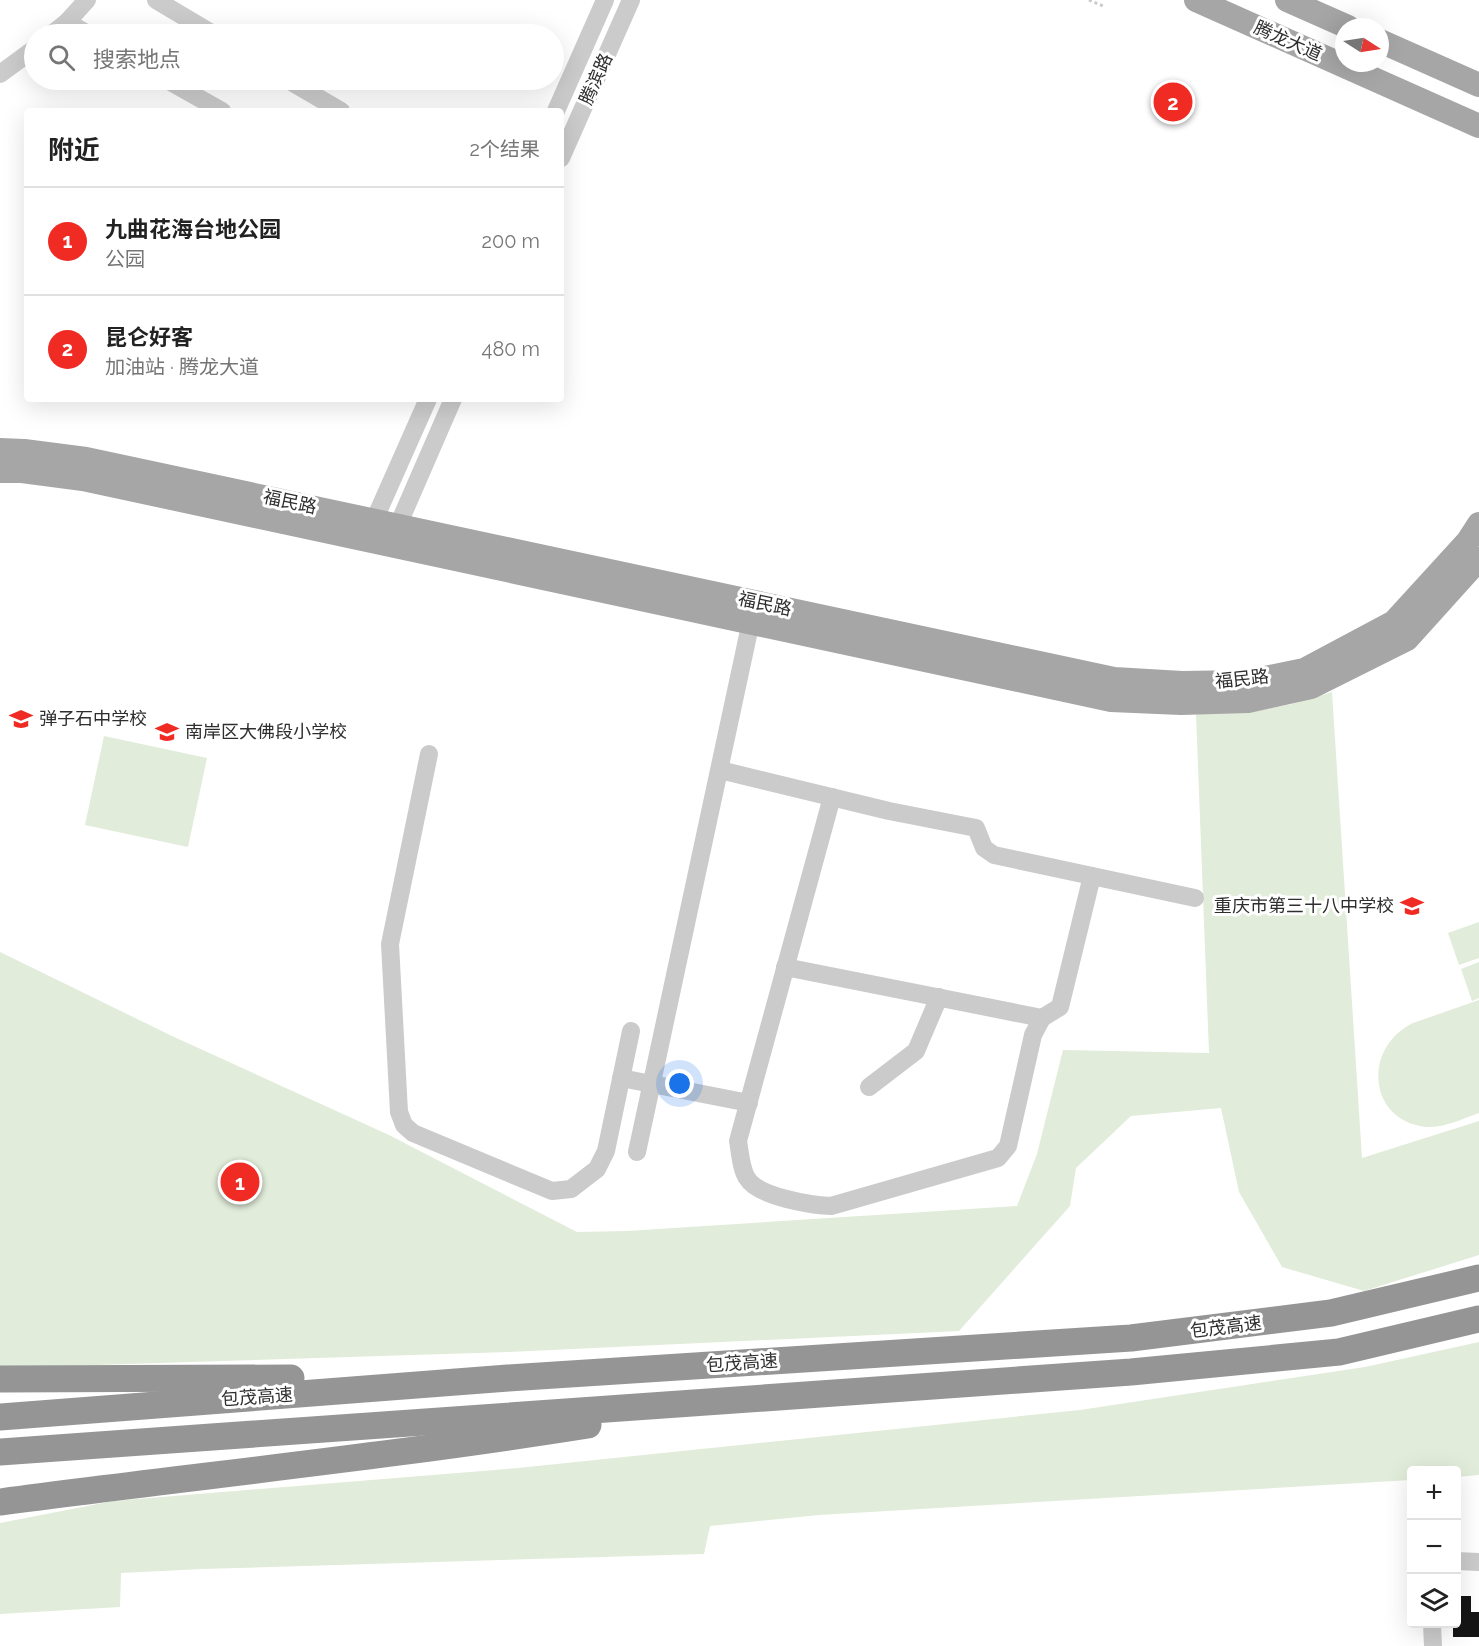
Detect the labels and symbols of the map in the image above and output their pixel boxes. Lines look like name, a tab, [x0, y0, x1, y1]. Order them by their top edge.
street label: 腾龙大道	[1251, 16, 1325, 65]
north arrow	[1335, 18, 1389, 72]
street label: 腾滨路	[575, 50, 616, 108]
pin: 2	[1154, 80, 1192, 124]
street label: 福民路	[262, 486, 319, 517]
street label: 福民路	[737, 588, 794, 619]
street label: 福民路	[1214, 665, 1270, 692]
school or university icon: 弹子石中学校	[8, 706, 34, 732]
place label: 弹子石中学校	[39, 708, 147, 729]
school or university icon: 南岸区大佛段小学校	[154, 719, 180, 745]
place label: 南岸区大佛段小学校	[185, 721, 347, 742]
school or university icon: 重庆市第三十八中学校	[1399, 893, 1425, 919]
place label: 重庆市第三十八中学校	[1214, 895, 1394, 916]
your location	[665, 1069, 694, 1098]
pin: 1	[220, 1160, 260, 1204]
street label: 包茂高速	[1189, 1312, 1263, 1341]
street label: 包茂高速	[705, 1350, 779, 1375]
street label: 包茂高速	[220, 1384, 294, 1409]

